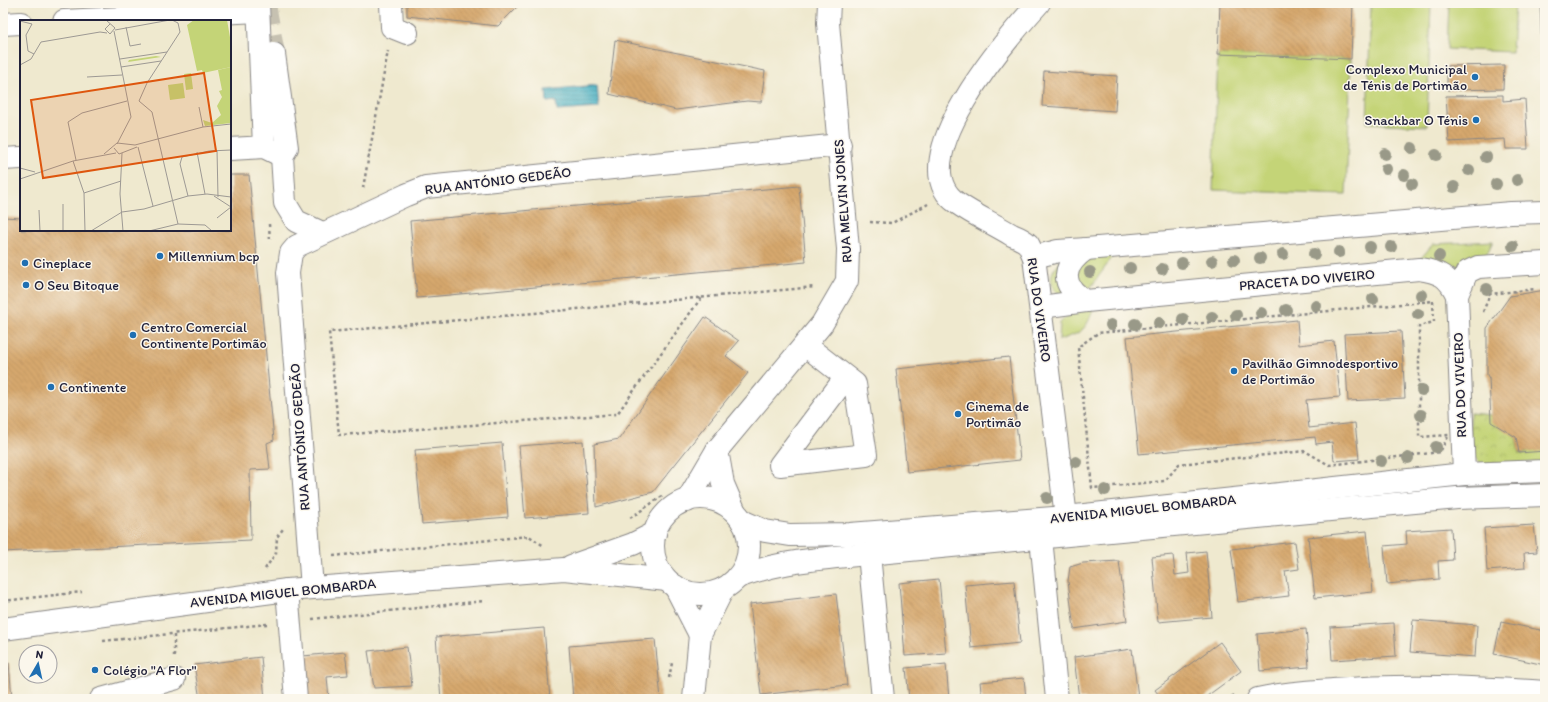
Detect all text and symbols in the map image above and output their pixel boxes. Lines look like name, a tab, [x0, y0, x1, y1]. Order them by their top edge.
inset map	[20, 20, 231, 231]
place label: Complexo Municipal de Ténis de Portimão	[1343, 61, 1467, 94]
marker: Complexo Municipal de Ténis de Portimão	[1470, 72, 1480, 82]
place label: Snackbar O Ténis	[1365, 112, 1468, 129]
marker: Snackbar O Ténis	[1471, 115, 1481, 125]
street label: RUA MELVIN JONES	[830, 138, 856, 263]
street label: RUA ANTÓNIO GEDEÃO	[424, 164, 572, 198]
place label: Millennium bcp	[168, 248, 260, 265]
marker: Millennium bcp	[155, 251, 165, 261]
place label: Cineplace	[33, 255, 92, 272]
street label: RUA DO VIVEIRO	[1023, 257, 1055, 363]
marker: Cineplace	[20, 258, 30, 268]
street label: PRACETA DO VIVEIRO	[1238, 266, 1376, 294]
place label: O Seu Bitoque	[34, 277, 119, 294]
marker: O Seu Bitoque	[21, 280, 31, 290]
place label: Centro Comercial Continente Portimão	[141, 319, 267, 352]
marker: Centro Comercial Continente Portimão	[128, 330, 138, 340]
street label: RUA DO VIVEIRO	[1450, 332, 1470, 438]
place label: Pavilhão Gimnodesportivo de Portimão	[1242, 355, 1398, 388]
street label: RUA ANTÓNIO GEDEÃO	[286, 363, 314, 511]
marker: Pavilhão Gimnodesportivo de Portimão	[1229, 366, 1239, 376]
place label: Continente	[59, 379, 127, 396]
marker: Continente	[46, 382, 56, 392]
place label: Cinema de Portimão	[966, 398, 1029, 431]
marker: Cinema de Portimão	[953, 409, 963, 419]
street label: AVENIDA MIGUEL BOMBARDA	[1049, 491, 1237, 527]
street label: AVENIDA MIGUEL BOMBARDA	[189, 575, 377, 611]
north arrow	[18, 644, 58, 684]
text: N	[35, 648, 44, 662]
place label: Colégio "A Flor"	[103, 662, 197, 679]
marker: Colégio "A Flor"	[90, 665, 100, 675]

